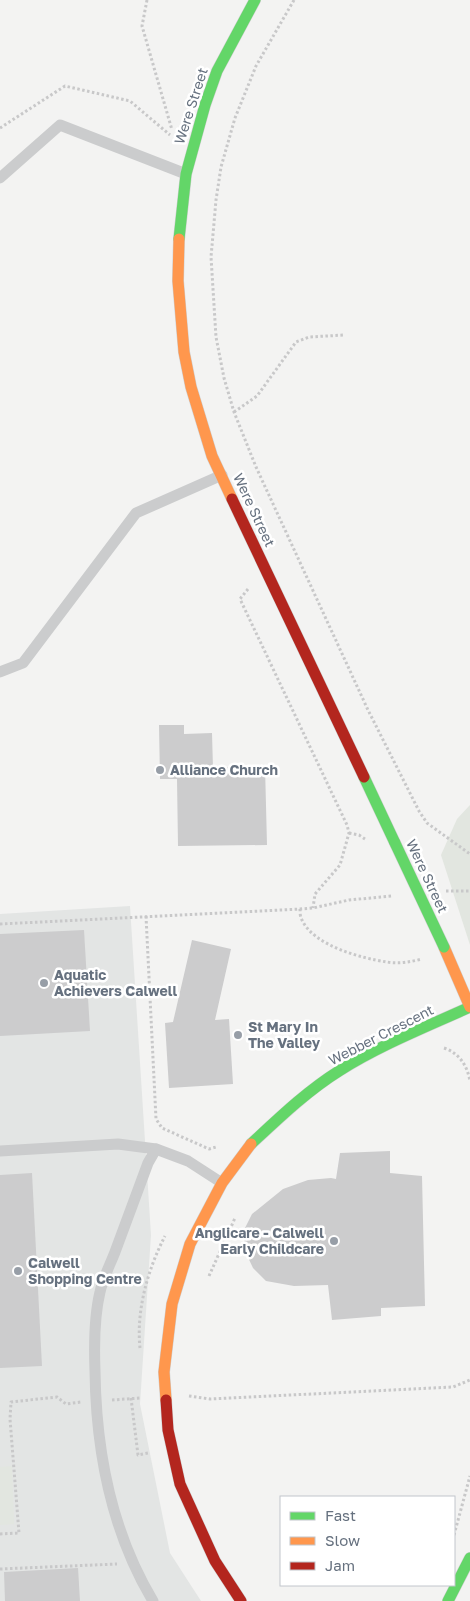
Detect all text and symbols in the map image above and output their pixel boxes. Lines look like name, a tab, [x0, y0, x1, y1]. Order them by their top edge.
street label: Were Street	[170, 65, 211, 146]
street label: Were Street	[230, 470, 279, 549]
place label: Alliance Church	[170, 761, 278, 778]
marker: Alliance Church	[154, 764, 166, 776]
street label: Were Street	[403, 836, 452, 915]
place label: Aquatic Achievers Calwell	[54, 966, 177, 999]
marker: Aquatic Achievers Calwell	[38, 977, 50, 989]
street label: Webber Crescent	[325, 1001, 436, 1068]
place label: St Mary In The Valley	[248, 1018, 321, 1051]
marker: St Mary In The Valley	[232, 1029, 244, 1041]
place label: Anglicare - Calwell Early Childcare	[195, 1224, 324, 1257]
marker: Anglicare - Calwell Early Childcare	[328, 1235, 340, 1247]
place label: Calwell Shopping Centre	[28, 1254, 142, 1287]
marker: Calwell Shopping Centre	[12, 1265, 24, 1277]
legend	[280, 1496, 455, 1586]
text: Fast	[325, 1506, 356, 1524]
text: Slow	[325, 1531, 360, 1549]
text: Jam	[325, 1556, 355, 1574]

